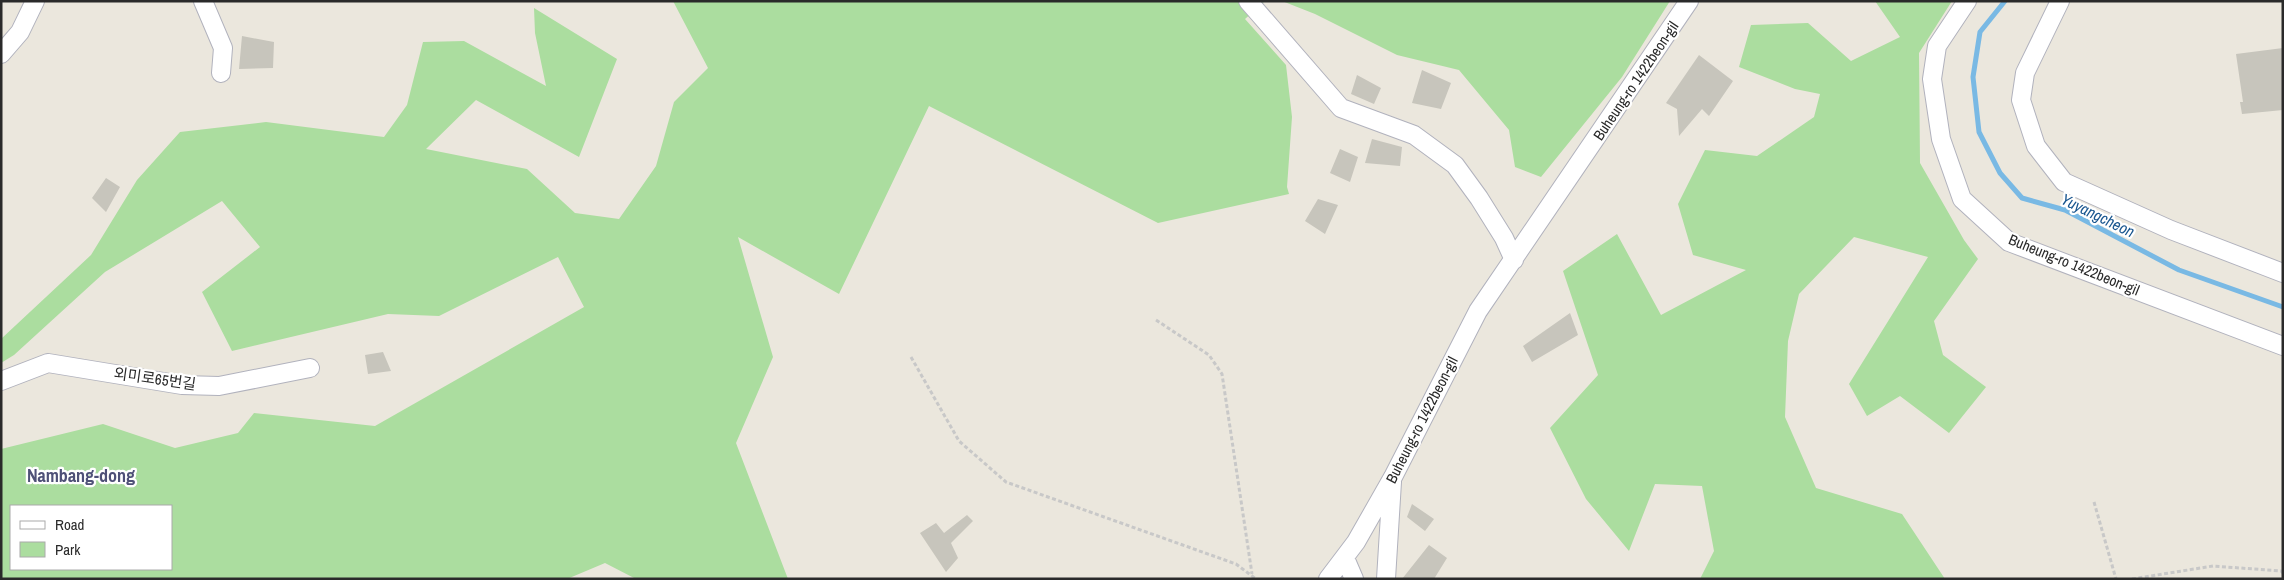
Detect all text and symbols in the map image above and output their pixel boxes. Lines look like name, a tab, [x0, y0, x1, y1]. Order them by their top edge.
street label: Buheung-ro 1422beon-gil	[1588, 17, 1683, 144]
water label: Yuyangcheon	[2058, 188, 2138, 242]
street label: Buheung-ro 1422beon-gil	[2006, 229, 2143, 300]
street label: Buheung-ro 1422beon-gil	[1381, 353, 1463, 487]
street label: 외미로65번길	[113, 362, 197, 395]
district label: Nambang-dong	[27, 463, 135, 488]
legend	[10, 505, 172, 570]
text: Road	[55, 514, 84, 535]
text: Park	[55, 539, 81, 560]

